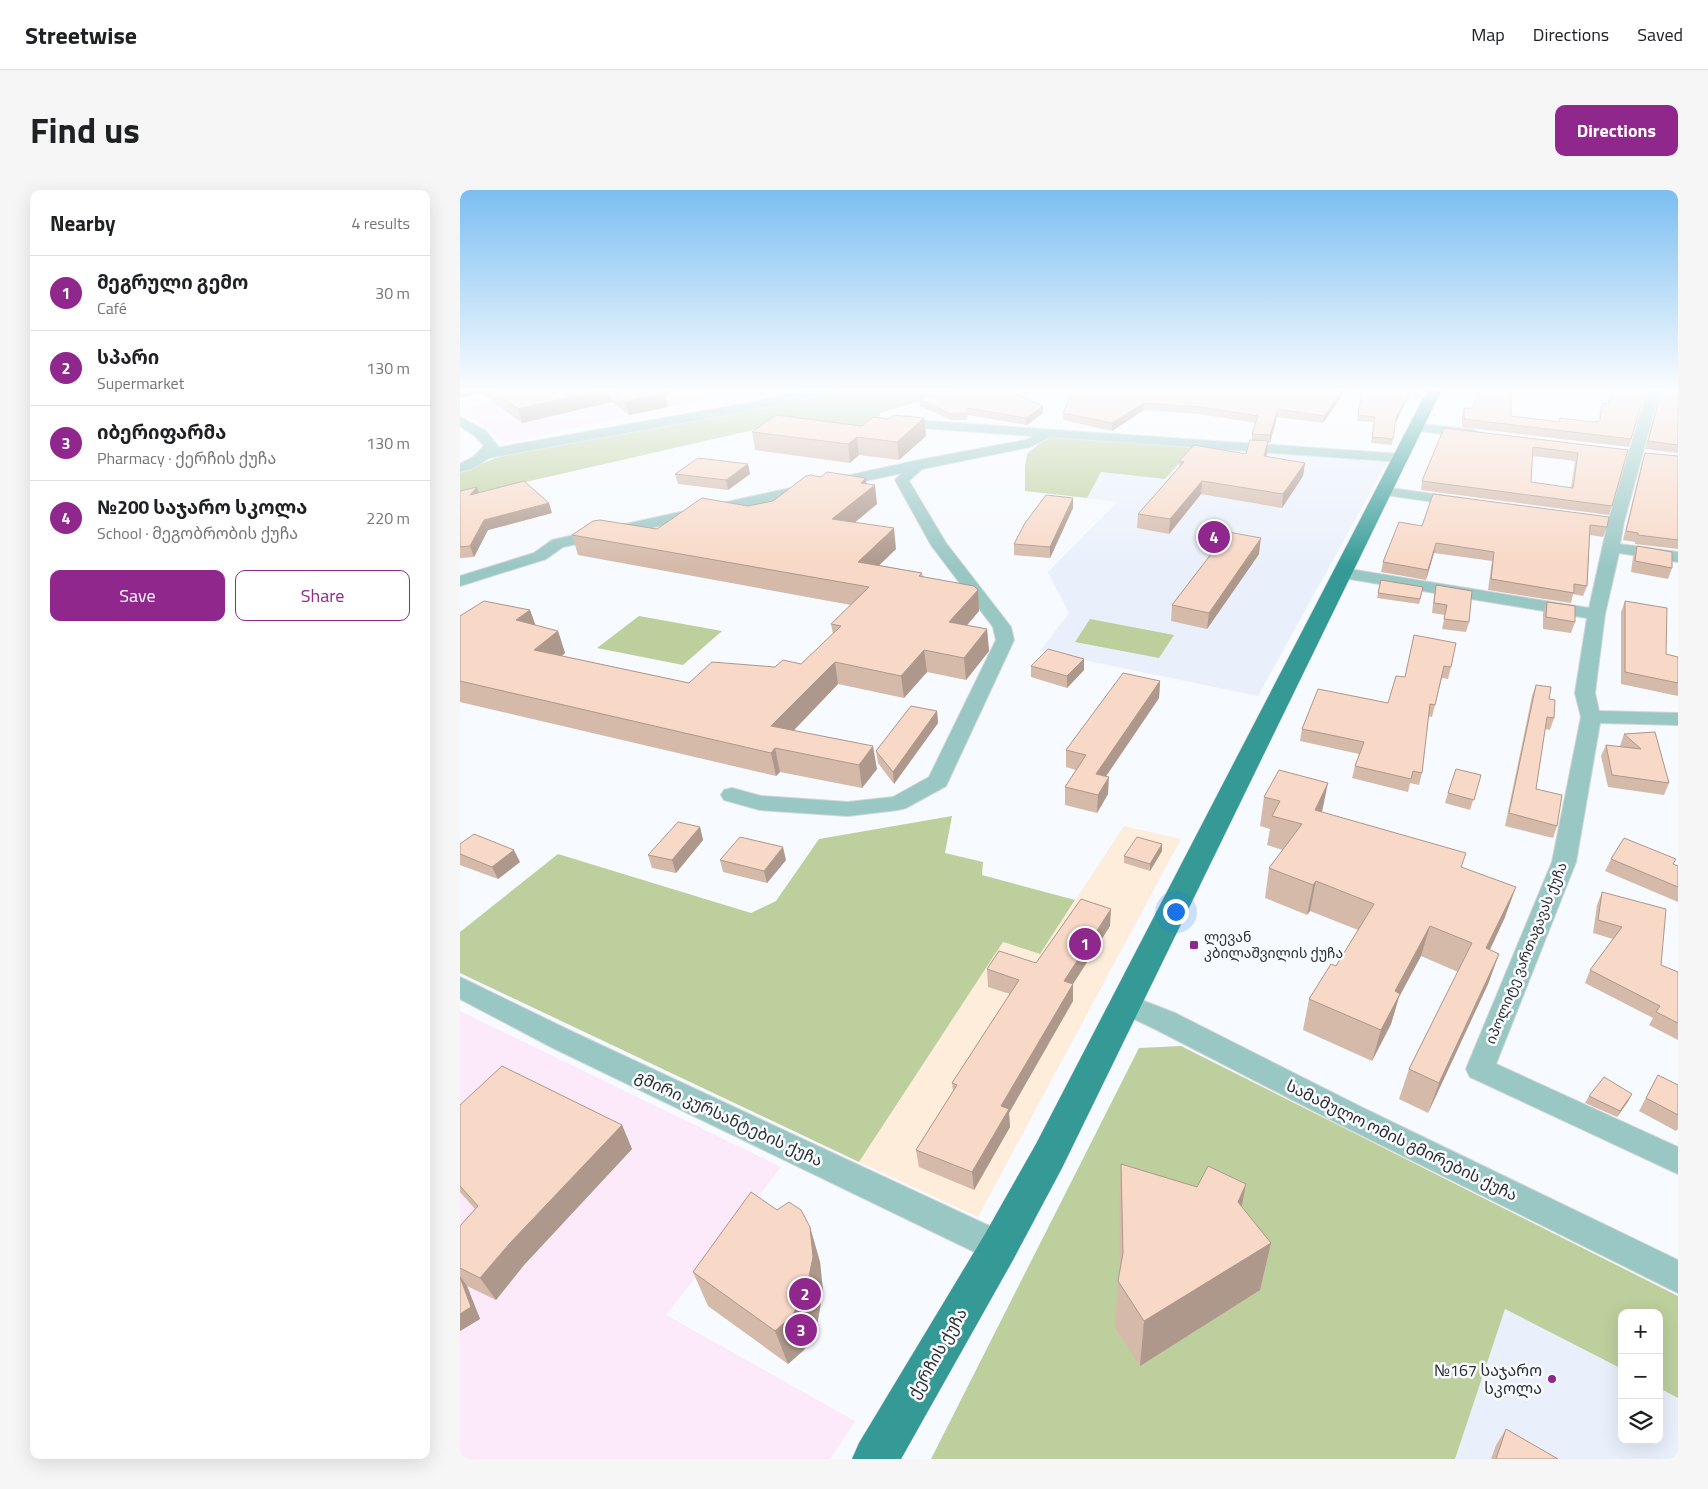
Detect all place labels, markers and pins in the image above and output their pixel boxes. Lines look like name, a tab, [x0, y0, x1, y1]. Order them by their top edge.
pin: 4	[1198, 518, 1230, 556]
pin: 1	[1069, 925, 1101, 963]
place label: ლევან კბილაშვილის ქუჩა	[1204, 926, 1343, 963]
marker: ლევან კბილაშვილის ქუჩა	[1188, 939, 1200, 951]
pin: 2	[789, 1275, 821, 1313]
pin: 3	[785, 1311, 817, 1349]
place label: №167 საჯარო სკოლა	[1434, 1358, 1542, 1400]
marker: №167 საჯარო სკოლა	[1546, 1373, 1558, 1385]

